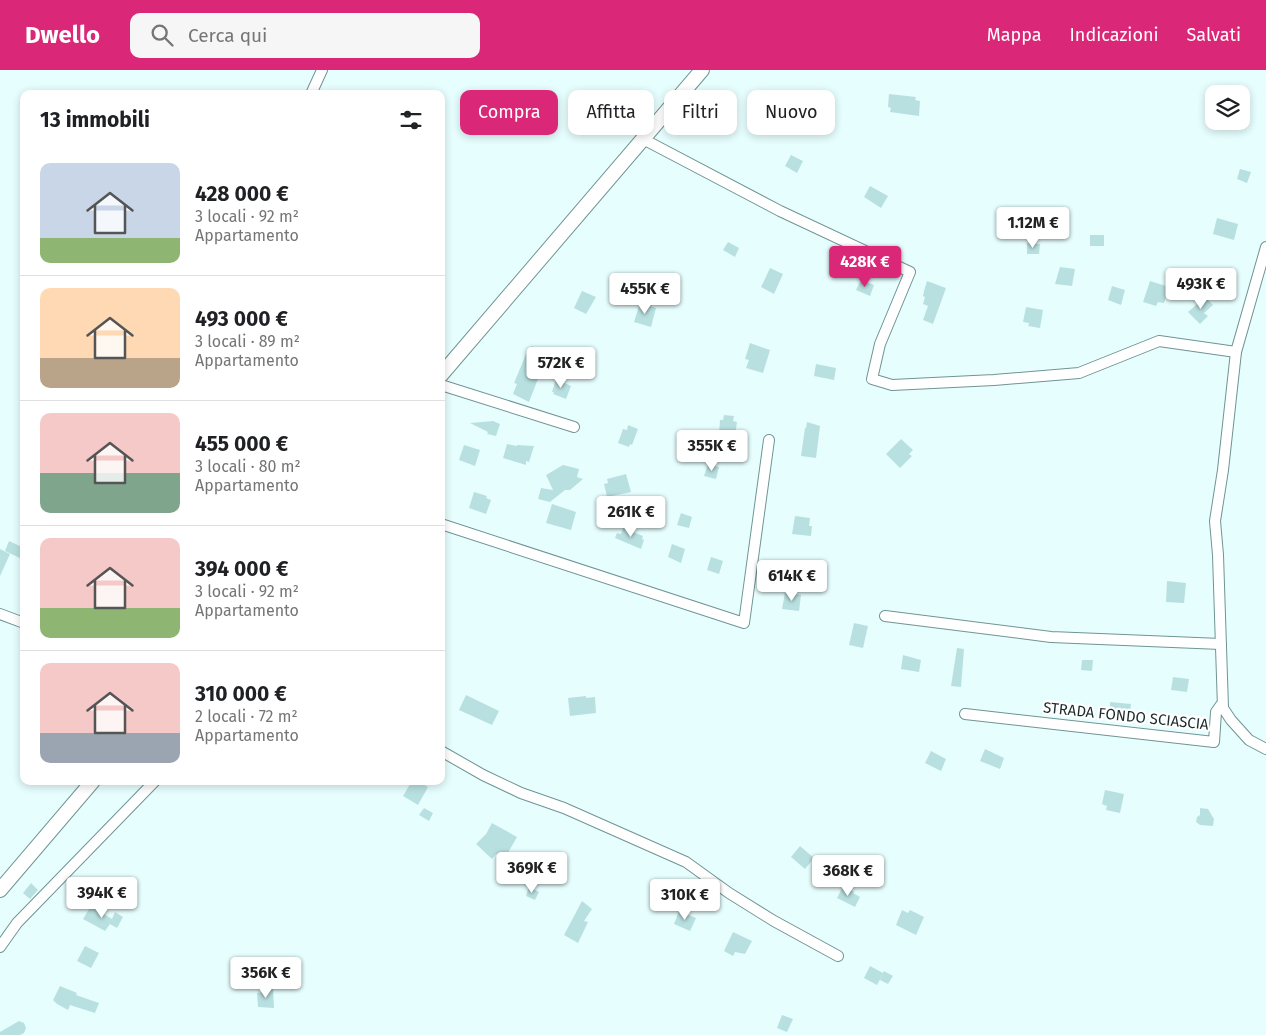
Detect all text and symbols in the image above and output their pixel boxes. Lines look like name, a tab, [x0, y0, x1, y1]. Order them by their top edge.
search box	[130, 13, 480, 58]
text: Dwello	[25, 21, 100, 49]
icon: search	[148, 21, 176, 49]
text: Cerca qui	[188, 24, 267, 47]
text: Mappa	[987, 24, 1042, 46]
text: Indicazioni	[1070, 24, 1159, 46]
text: Salvati	[1187, 24, 1241, 46]
map controls	[1205, 85, 1250, 130]
button: layers	[1205, 85, 1250, 130]
chip: Compra	[460, 90, 558, 135]
chip: Affitta	[568, 90, 654, 135]
chip: Filtri	[664, 90, 737, 135]
chip: Nuovo	[747, 90, 835, 135]
icon: filters	[397, 106, 425, 134]
text: 13 immobili	[40, 107, 150, 133]
text: 428 000 €	[195, 181, 289, 207]
icon: home	[80, 183, 140, 243]
pin: 1.12M €	[987, 206, 1079, 249]
text: 3 locali · 92 m²	[195, 207, 299, 226]
text: 1.12M €	[1007, 213, 1059, 232]
text: Appartamento	[195, 226, 299, 245]
pin: 428K €	[824, 246, 906, 288]
text: 428K €	[840, 252, 890, 271]
pin: 493K €	[1160, 268, 1242, 310]
pin: 455K €	[604, 272, 686, 315]
text: 493K €	[1176, 274, 1226, 293]
text: 455K €	[620, 279, 670, 298]
text: 493 000 €	[195, 306, 288, 332]
icon: home	[80, 308, 140, 368]
text: 3 locali · 89 m²	[195, 332, 300, 351]
pin: 572K €	[520, 346, 602, 389]
text: Appartamento	[195, 351, 299, 370]
text: 572K €	[537, 353, 585, 372]
pin: 355K €	[671, 430, 753, 472]
text: 455 000 €	[195, 431, 288, 457]
icon: home	[80, 433, 140, 493]
text: 355K €	[688, 436, 736, 455]
text: 3 locali · 80 m²	[195, 457, 301, 476]
text: Appartamento	[195, 476, 299, 495]
pin: 261K €	[590, 496, 672, 538]
text: 261K €	[607, 502, 655, 521]
text: 394 000 €	[195, 556, 288, 582]
icon: home	[80, 558, 140, 618]
pin: 614K €	[751, 560, 833, 602]
text: 614K €	[768, 566, 816, 585]
text: 3 locali · 92 m²	[195, 582, 299, 601]
text: Appartamento	[195, 601, 299, 620]
text: 310 000 €	[195, 681, 287, 707]
icon: home	[80, 683, 140, 743]
street label: STRADA FONDO SCIASCIA	[1042, 698, 1210, 734]
text: 2 locali · 72 m²	[195, 707, 298, 726]
text: Appartamento	[195, 726, 299, 745]
pin: 369K €	[491, 852, 573, 894]
pin: 368K €	[807, 854, 889, 897]
text: 369K €	[507, 858, 557, 877]
text: 368K €	[823, 861, 873, 880]
pin: 394K €	[61, 876, 143, 919]
pin: 310K €	[644, 878, 726, 921]
text: 394K €	[77, 883, 127, 902]
text: 310K €	[661, 885, 709, 904]
pin: 356K €	[225, 956, 307, 999]
text: 356K €	[241, 963, 291, 982]

